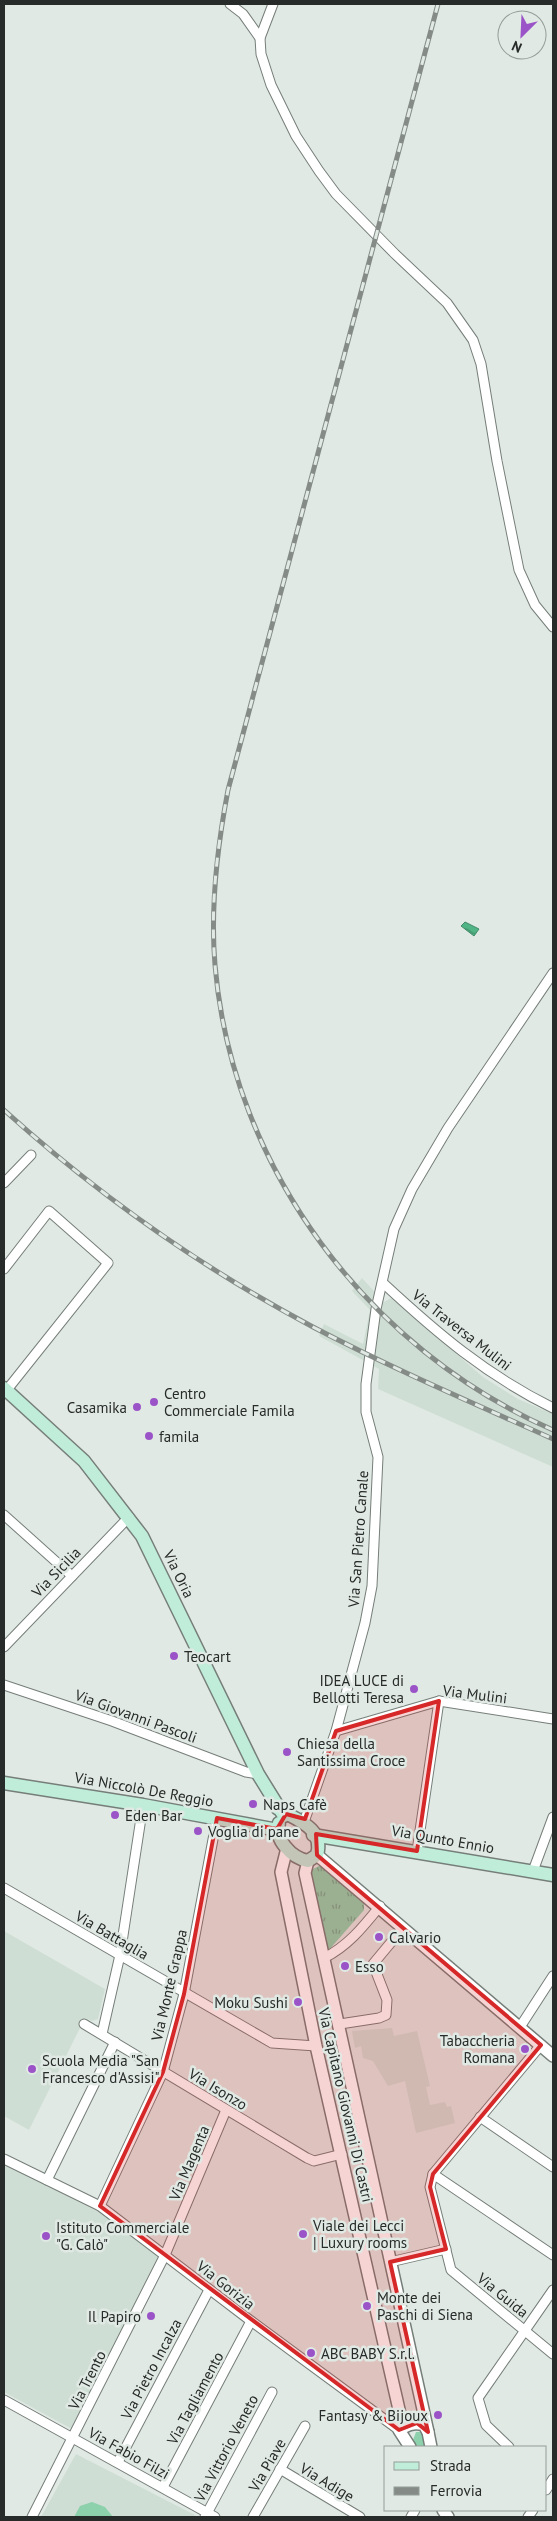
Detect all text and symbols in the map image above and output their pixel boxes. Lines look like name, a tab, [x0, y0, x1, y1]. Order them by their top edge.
north arrow	[497, 10, 547, 60]
text: N	[509, 37, 525, 57]
street label: Via Traversa Mulini	[408, 1285, 515, 1375]
place label: Centro Commerciale Famila	[164, 1384, 295, 1420]
marker: Centro Commerciale Famila	[148, 1396, 160, 1408]
place label: Casamika	[67, 1398, 127, 1417]
marker: Casamika	[131, 1401, 143, 1413]
place label: famila	[159, 1427, 199, 1446]
marker: famila	[143, 1430, 155, 1442]
street label: Via San Pietro Canale	[344, 1470, 372, 1609]
street label: Via Sicilia	[27, 1543, 85, 1602]
street label: Via Oria	[159, 1546, 199, 1601]
place label: Teocart	[184, 1647, 231, 1666]
marker: Teocart	[168, 1650, 180, 1662]
place label: IDEA LUCE di Bellotti Teresa	[313, 1671, 404, 1707]
street label: Via Mulini	[441, 1681, 508, 1707]
marker: IDEA LUCE di Bellotti Teresa	[408, 1683, 420, 1695]
street label: Via Giovanni Pascoli	[71, 1685, 200, 1747]
place label: Chiesa della Santissima Croce	[297, 1734, 405, 1770]
marker: Chiesa della Santissima Croce	[281, 1746, 293, 1758]
street label: Via Niccolò De Reggio	[72, 1767, 215, 1811]
place label: Naps Cafè	[263, 1795, 327, 1814]
marker: Naps Cafè	[247, 1798, 259, 1810]
place label: Eden Bar	[125, 1806, 182, 1825]
marker: Eden Bar	[109, 1809, 121, 1821]
street label: Via Qunto Ennio	[389, 1820, 496, 1857]
place label: Voglia di pane	[207, 1822, 299, 1841]
marker: Voglia di pane	[192, 1825, 204, 1837]
street label: Via Battaglia	[71, 1906, 152, 1964]
street label: Via Monte Grappa	[147, 1927, 191, 2044]
place label: Calvario	[389, 1928, 441, 1947]
marker: Calvario	[373, 1931, 385, 1943]
place label: Esso	[355, 1957, 384, 1976]
marker: Esso	[339, 1960, 351, 1972]
place label: Moku Sushi	[214, 1993, 288, 2012]
marker: Moku Sushi	[292, 1996, 304, 2008]
street label: Via Capitano Giovanni Di Castri	[314, 2005, 378, 2204]
place label: Tabaccheria Romana	[440, 2031, 515, 2067]
marker: Tabaccheria Romana	[519, 2043, 531, 2055]
place label: Scuola Media "San Francesco d'Assisi"	[42, 2051, 160, 2087]
marker: Scuola Media "San Francesco d'Assisi"	[26, 2063, 38, 2075]
street label: Via Isonzo	[184, 2063, 251, 2114]
street label: Via Magenta	[164, 2123, 213, 2204]
place label: Viale dei Lecci | Luxury rooms	[312, 2216, 407, 2252]
place label: Istituto Commerciale "G. Calò"	[56, 2218, 189, 2254]
marker: Viale dei Lecci | Luxury rooms	[297, 2228, 309, 2240]
marker: Istituto Commerciale "G. Calò"	[40, 2230, 52, 2242]
street label: Via Gorizia	[192, 2256, 259, 2314]
street label: Via Guida	[473, 2268, 533, 2322]
place label: Monte dei Paschi di Siena	[377, 2288, 473, 2324]
marker: Monte dei Paschi di Siena	[361, 2300, 373, 2312]
place label: Il Papiro	[88, 2307, 141, 2326]
marker: Il Papiro	[145, 2310, 157, 2322]
street label: Via Pietro Incalza	[116, 2315, 186, 2424]
place label: ABC BABY S.r.l.	[321, 2344, 415, 2363]
street label: Via Trento	[64, 2347, 110, 2414]
marker: ABC BABY S.r.l.	[305, 2347, 317, 2359]
street label: Via Tagliamento	[162, 2348, 227, 2449]
street label: Via Vittorio Veneto	[189, 2391, 262, 2506]
place label: Fantasy & Bijoux	[318, 2406, 428, 2425]
marker: Fantasy & Bijoux	[432, 2409, 444, 2421]
street label: Via Fabio Filzi	[84, 2422, 173, 2483]
street label: Via Piave	[244, 2435, 290, 2496]
legend	[384, 2446, 547, 2511]
text: Strada	[430, 2456, 471, 2475]
street label: Via Adige	[296, 2458, 358, 2506]
text: Ferrovia	[430, 2481, 482, 2500]

